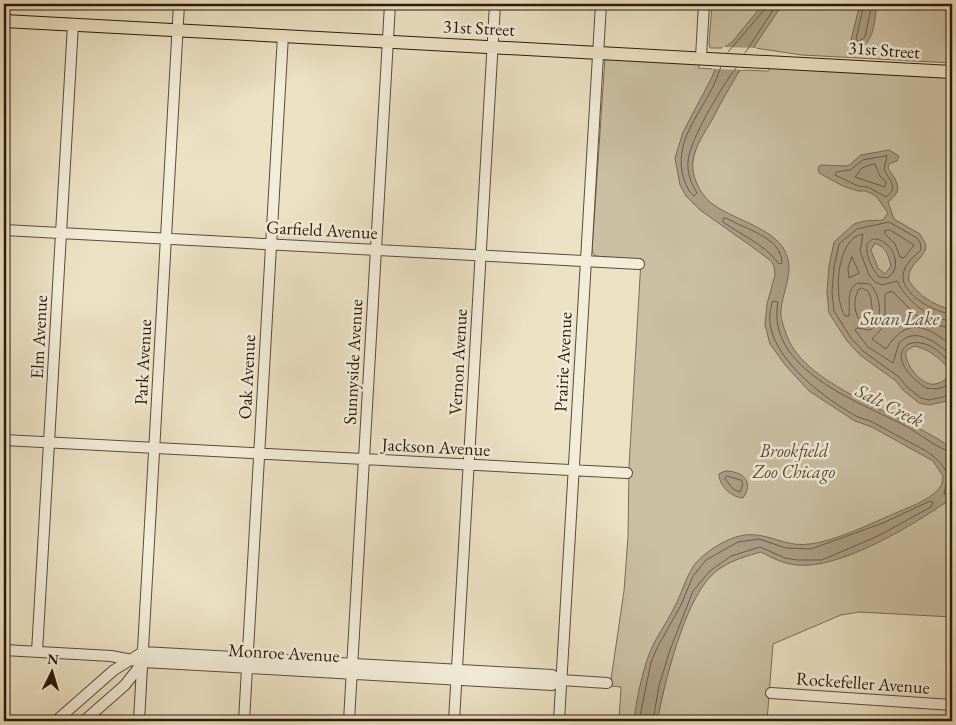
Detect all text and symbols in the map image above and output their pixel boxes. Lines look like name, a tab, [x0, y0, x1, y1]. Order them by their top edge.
street label: 31st Street	[443, 14, 516, 41]
street label: 31st Street	[847, 36, 921, 64]
street label: Garfield Avenue	[266, 215, 378, 244]
street label: Elm Avenue	[25, 295, 52, 379]
street label: Sunnyside Avenue	[338, 299, 367, 425]
water label: Swan Lake	[860, 306, 940, 331]
street label: Vernon Avenue	[443, 308, 472, 416]
street label: Prairie Avenue	[548, 311, 577, 413]
street label: Park Avenue	[129, 318, 156, 405]
street label: Oak Avenue	[233, 334, 260, 420]
water label: Salt Creek	[851, 377, 928, 433]
street label: Jackson Avenue	[379, 432, 491, 461]
park label: Brookfield Zoo Chicago	[752, 439, 835, 484]
street label: Monroe Avenue	[228, 638, 340, 667]
north arrow	[28, 648, 78, 698]
text: N	[47, 650, 60, 669]
street label: Rockefeller Avenue	[796, 666, 931, 699]

